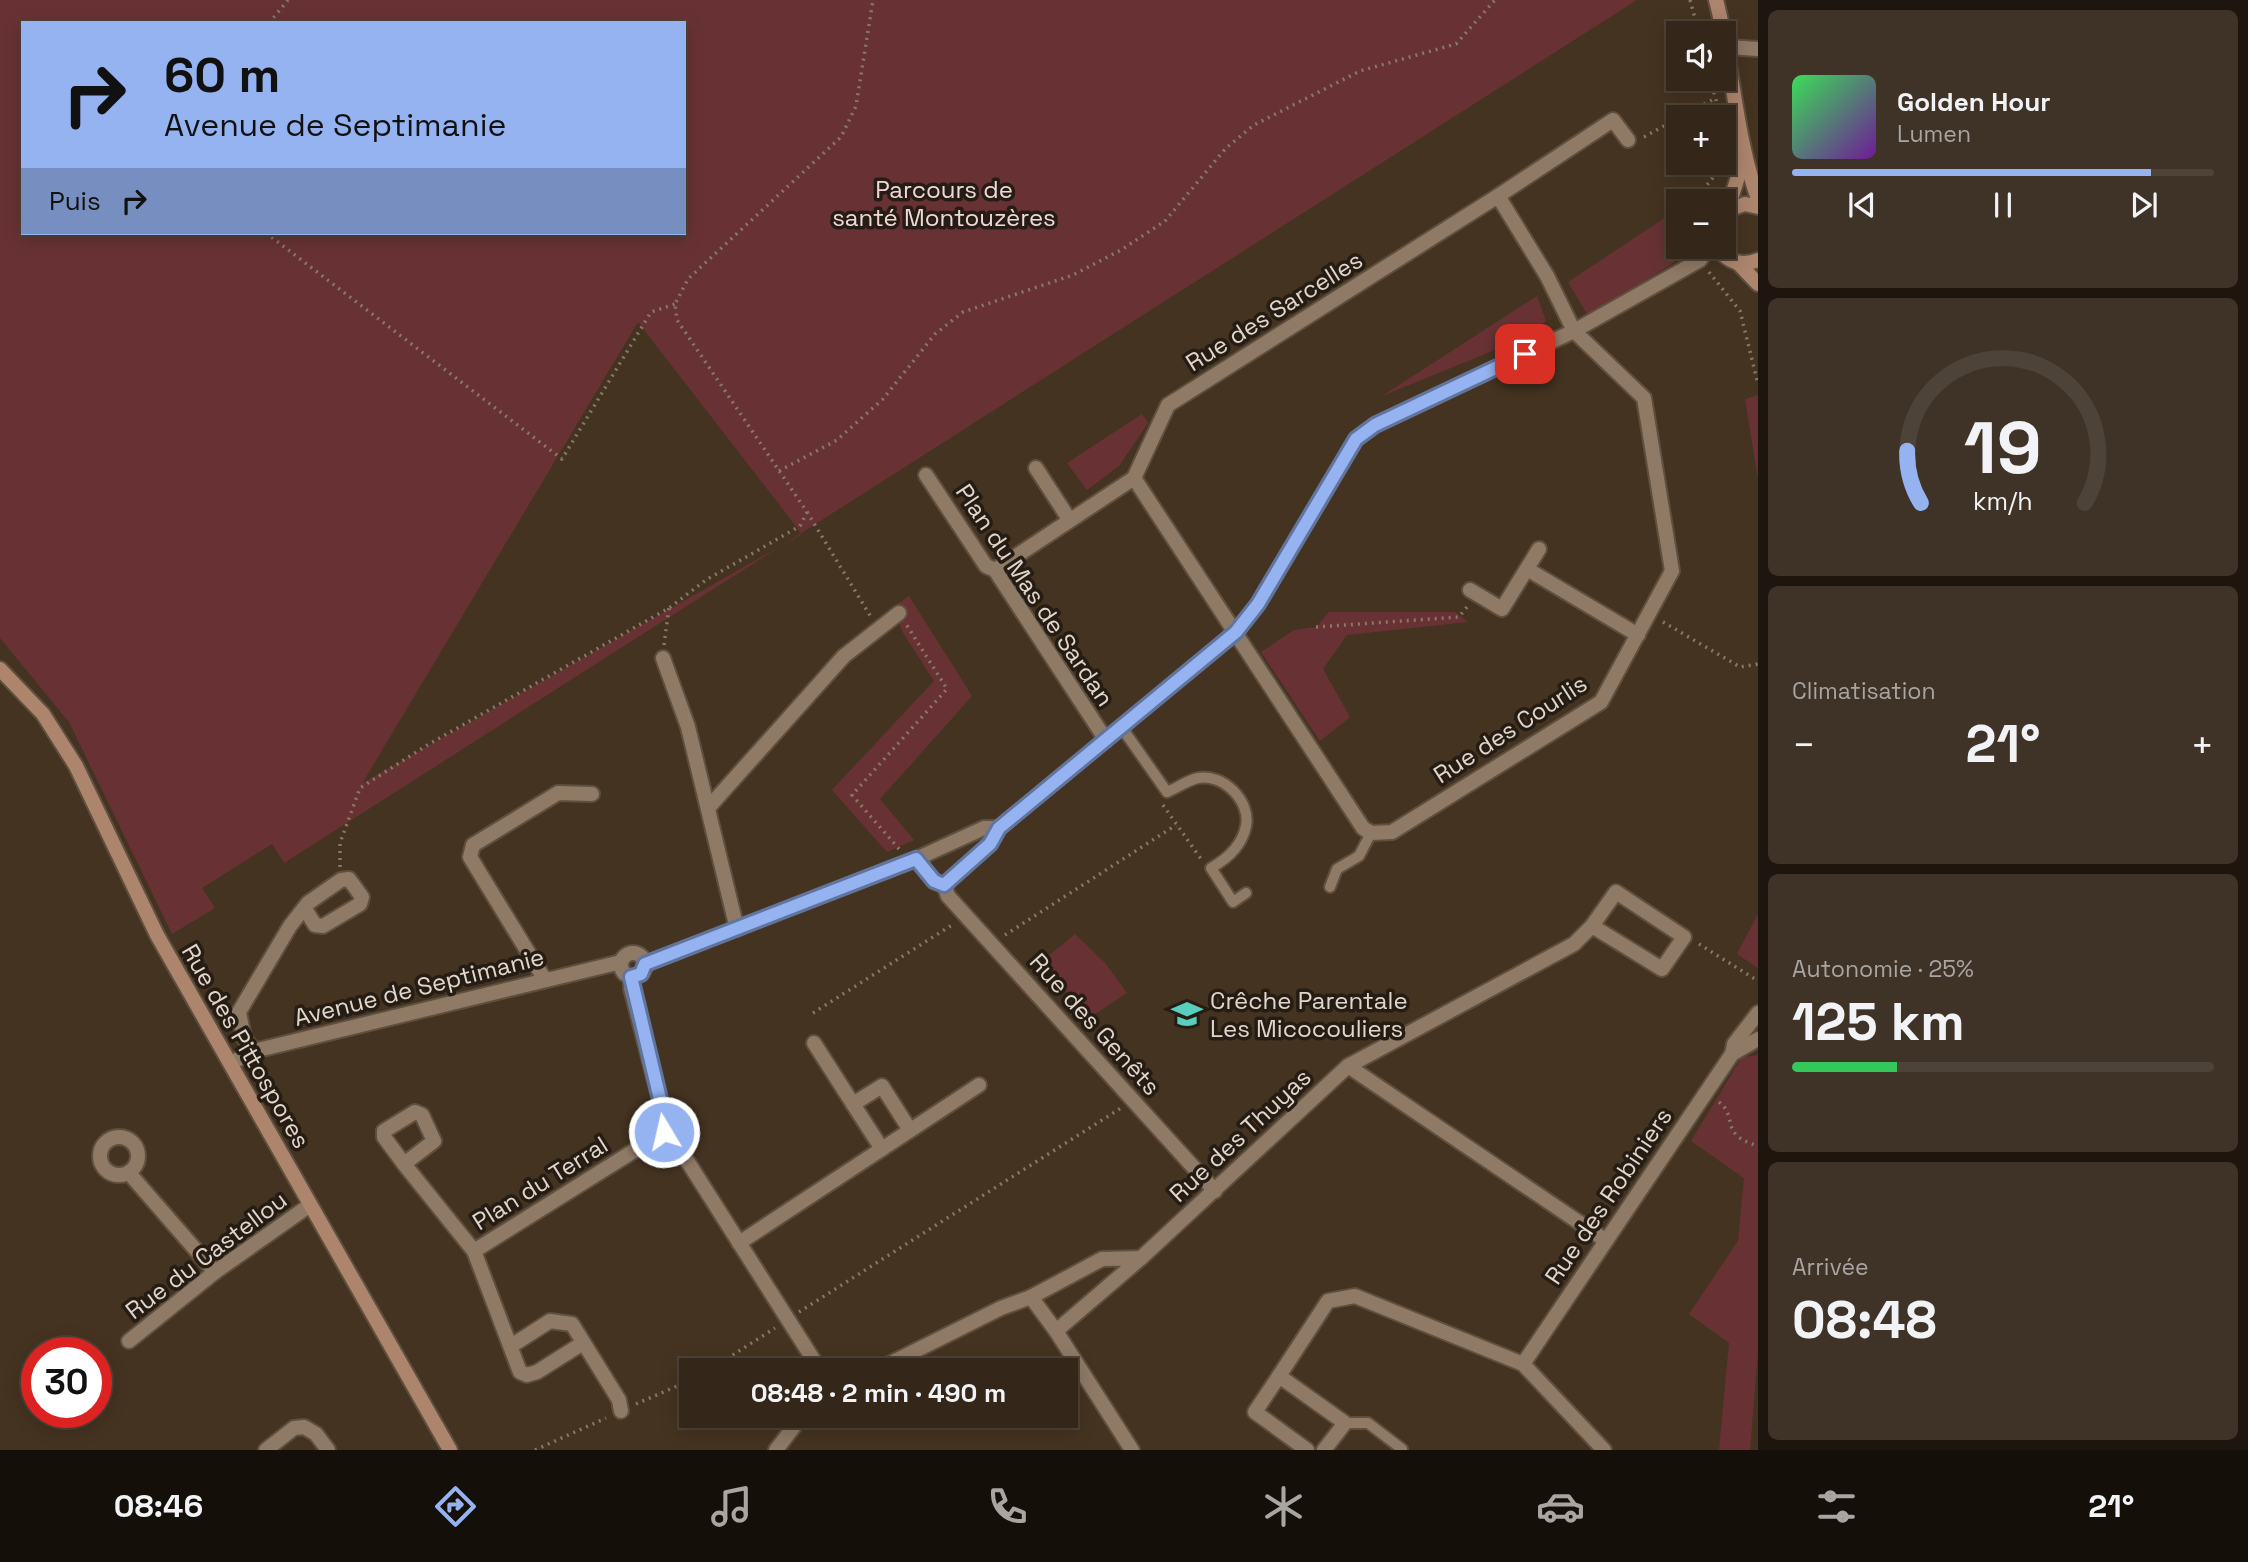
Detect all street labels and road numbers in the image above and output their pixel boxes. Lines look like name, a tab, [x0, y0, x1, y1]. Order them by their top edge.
street label: Rue des Sarcelles	[1180, 244, 1368, 378]
street label: Plan du Mas de Sardan	[949, 478, 1121, 712]
street label: Rue des Courlis	[1427, 668, 1593, 790]
street label: Rue des Pittospores	[175, 938, 317, 1154]
street label: Avenue de Septimanie	[291, 941, 547, 1033]
street label: Rue des Genêts	[1023, 946, 1167, 1102]
street label: Rue des Thuyas	[1163, 1061, 1317, 1209]
street label: Rue des Robiniers	[1537, 1102, 1679, 1290]
street label: Plan du Terral	[466, 1129, 614, 1237]
street label: Rue du Castellou	[119, 1184, 293, 1326]

